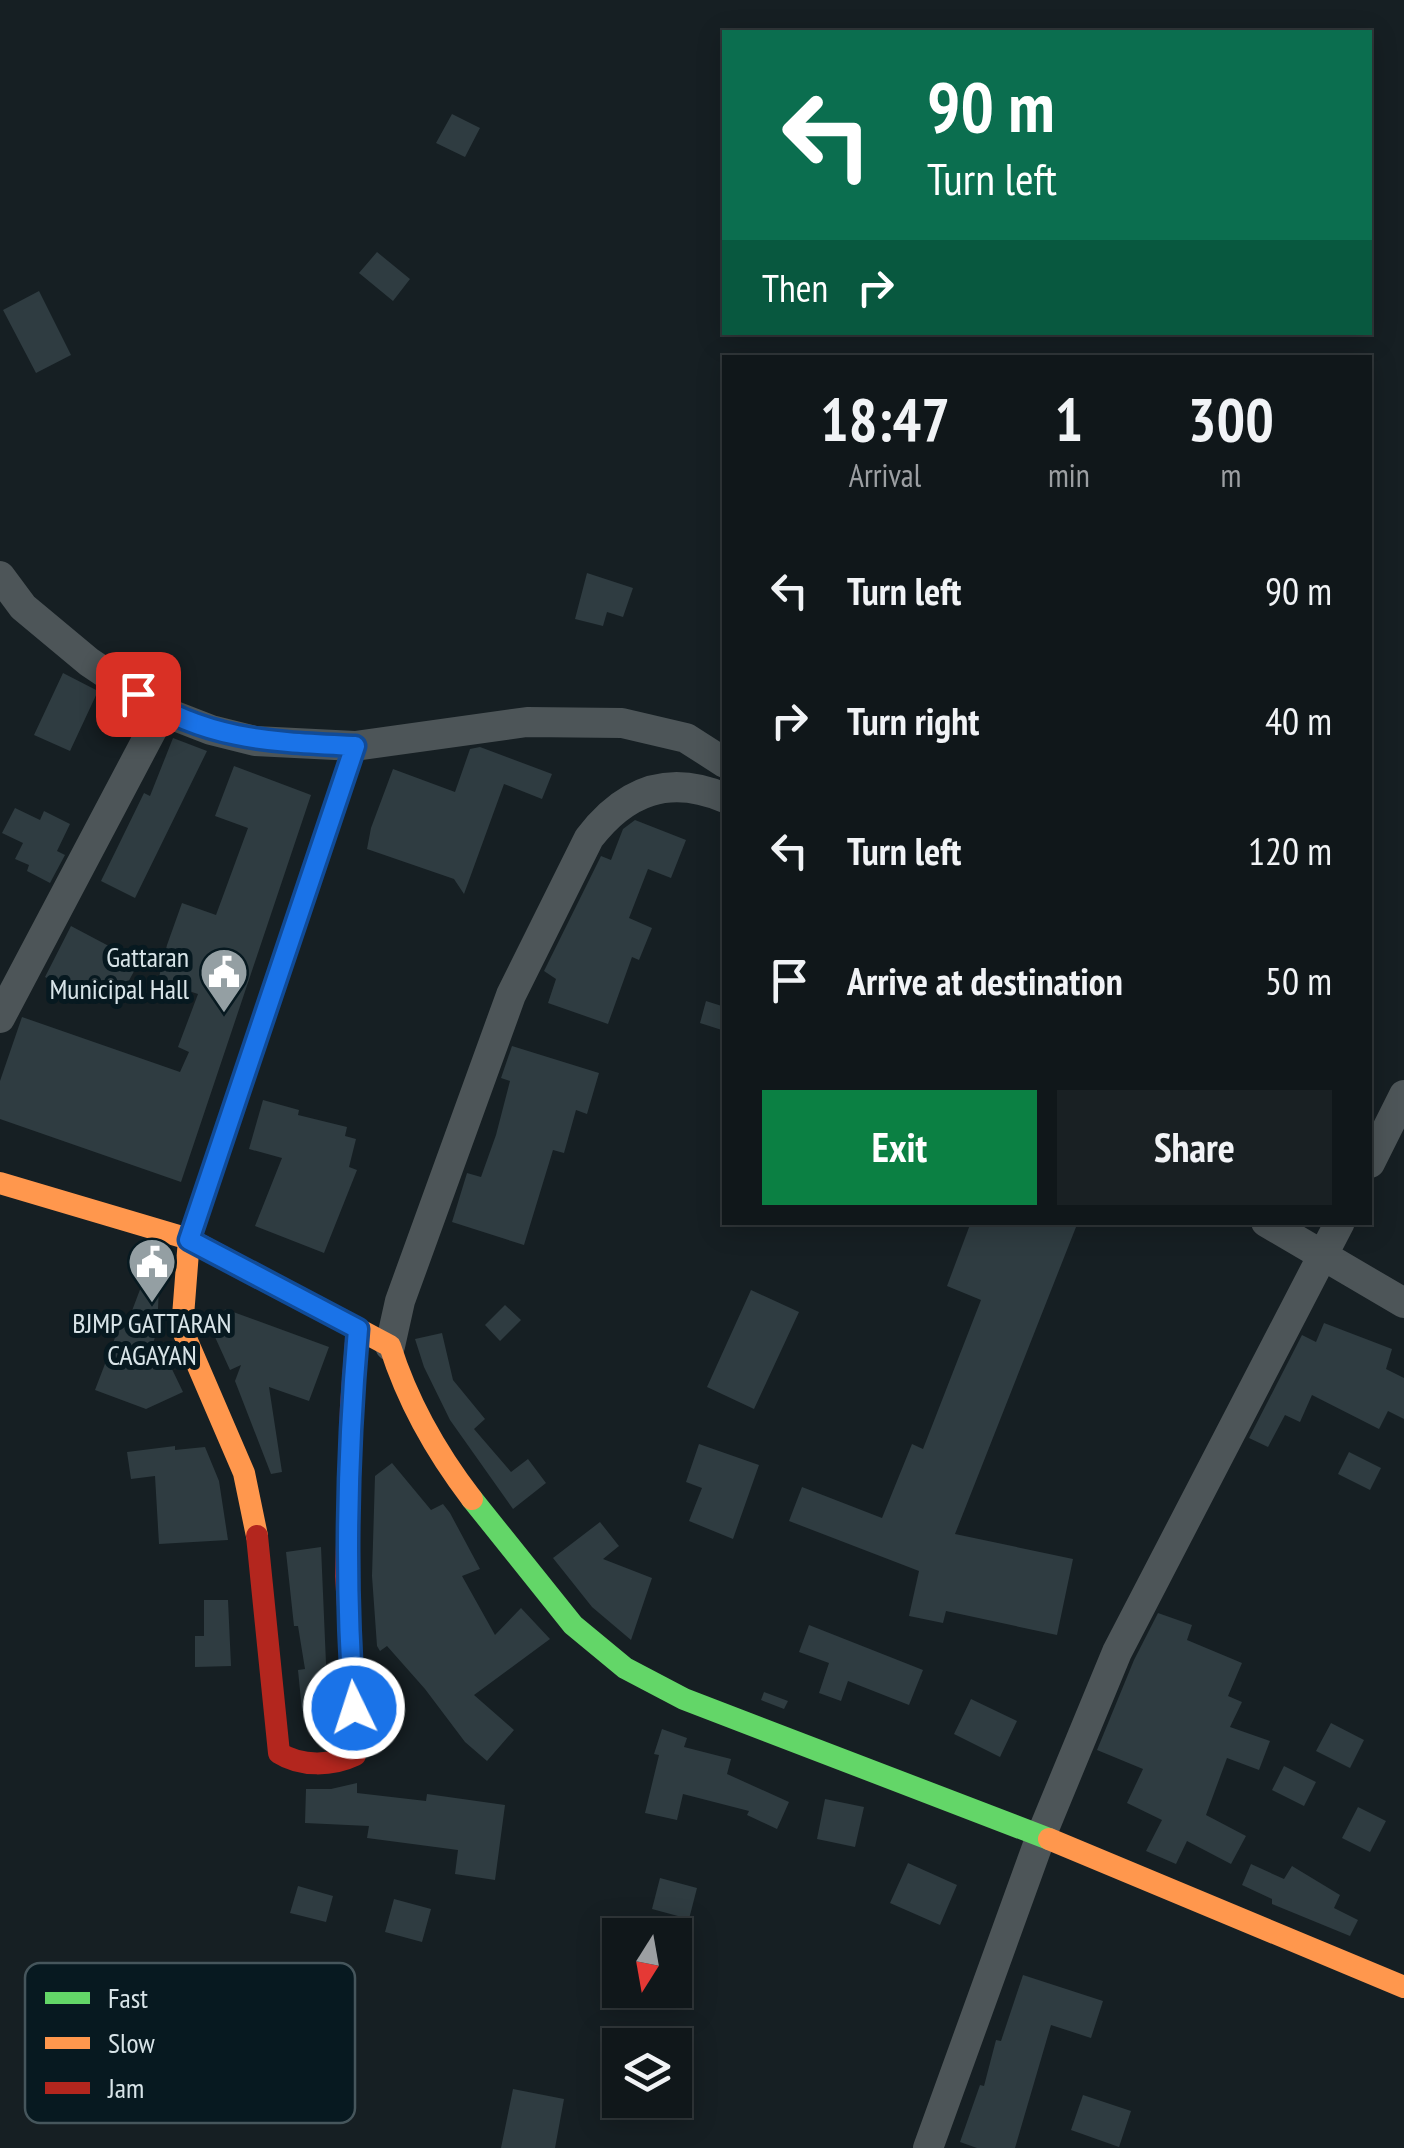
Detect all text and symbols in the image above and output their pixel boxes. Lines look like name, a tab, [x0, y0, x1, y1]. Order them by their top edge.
text: 90 m	[927, 61, 1055, 151]
icon: left	[762, 70, 892, 200]
text: Turn left	[927, 149, 1057, 207]
icon: right	[848, 260, 903, 315]
text: Then	[762, 263, 828, 312]
text: 18:47	[820, 380, 950, 458]
text: 1	[1055, 380, 1083, 458]
text: 300	[1188, 380, 1274, 458]
text: Arrival	[849, 454, 921, 496]
text: min	[1048, 454, 1090, 496]
text: m	[1220, 454, 1241, 496]
icon: left	[762, 563, 817, 618]
text: Turn left	[847, 566, 961, 615]
text: 90 m	[1265, 566, 1332, 615]
pin	[96, 652, 181, 737]
icon: arrive	[111, 667, 166, 722]
icon: right	[762, 693, 817, 748]
text: Turn right	[847, 696, 979, 745]
text: 40 m	[1265, 696, 1332, 745]
icon: left	[762, 823, 817, 878]
text: Turn left	[847, 826, 961, 875]
text: 120 m	[1248, 826, 1332, 875]
place label: Gattaran Municipal Hall	[50, 938, 189, 1007]
public building icon: Gattaran Municipal Hall	[198, 946, 250, 1014]
icon: arrive	[762, 953, 817, 1008]
text: Arrive at destination	[847, 956, 1123, 1005]
text: 50 m	[1265, 956, 1332, 1005]
button: Exit	[762, 1090, 1037, 1205]
button: Share	[1057, 1090, 1332, 1205]
public building icon: BJMP GATTARAN CAGAYAN	[126, 1236, 178, 1304]
place label: BJMP GATTARAN CAGAYAN	[72, 1304, 232, 1373]
position arrow	[302, 1656, 406, 1760]
north arrow	[602, 1918, 692, 2008]
map controls	[602, 1918, 692, 2118]
legend	[25, 1963, 355, 2123]
text: Fast	[108, 1979, 148, 2016]
text: Slow	[108, 2024, 155, 2061]
button: layers	[602, 2028, 692, 2118]
text: Jam	[107, 2069, 144, 2106]

